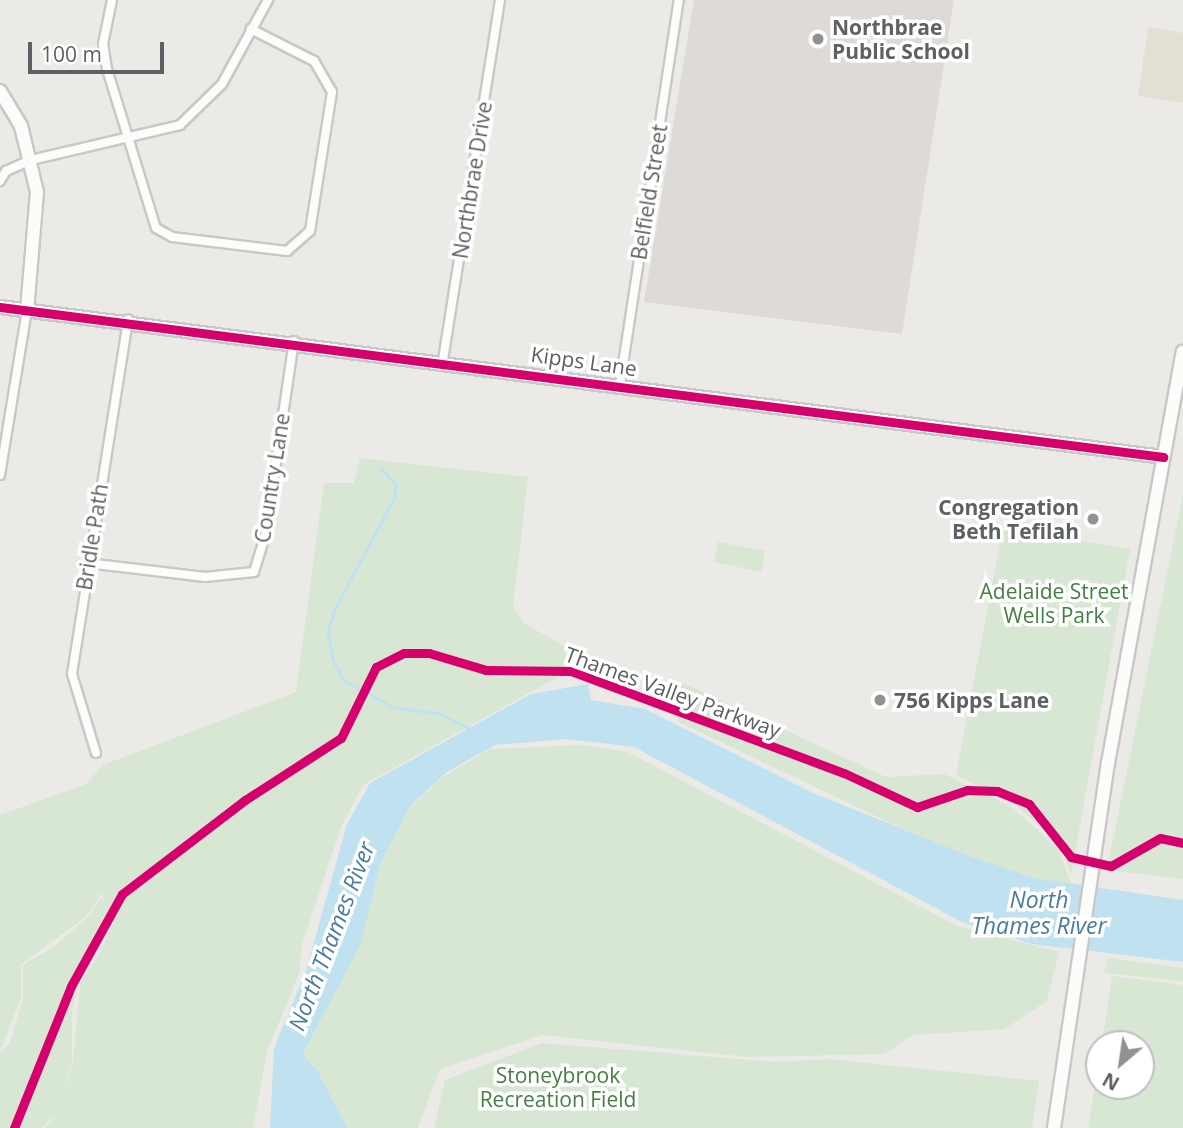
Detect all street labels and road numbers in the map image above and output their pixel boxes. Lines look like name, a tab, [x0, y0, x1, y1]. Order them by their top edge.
street label: Northbrae Drive	[447, 99, 497, 261]
street label: Belfield Street	[626, 122, 672, 262]
street label: Kipps Lane	[529, 341, 639, 381]
street label: Country Lane	[249, 411, 295, 545]
street label: Bridle Path	[71, 482, 113, 592]
street label: Thames Valley Parkway	[562, 641, 784, 743]

